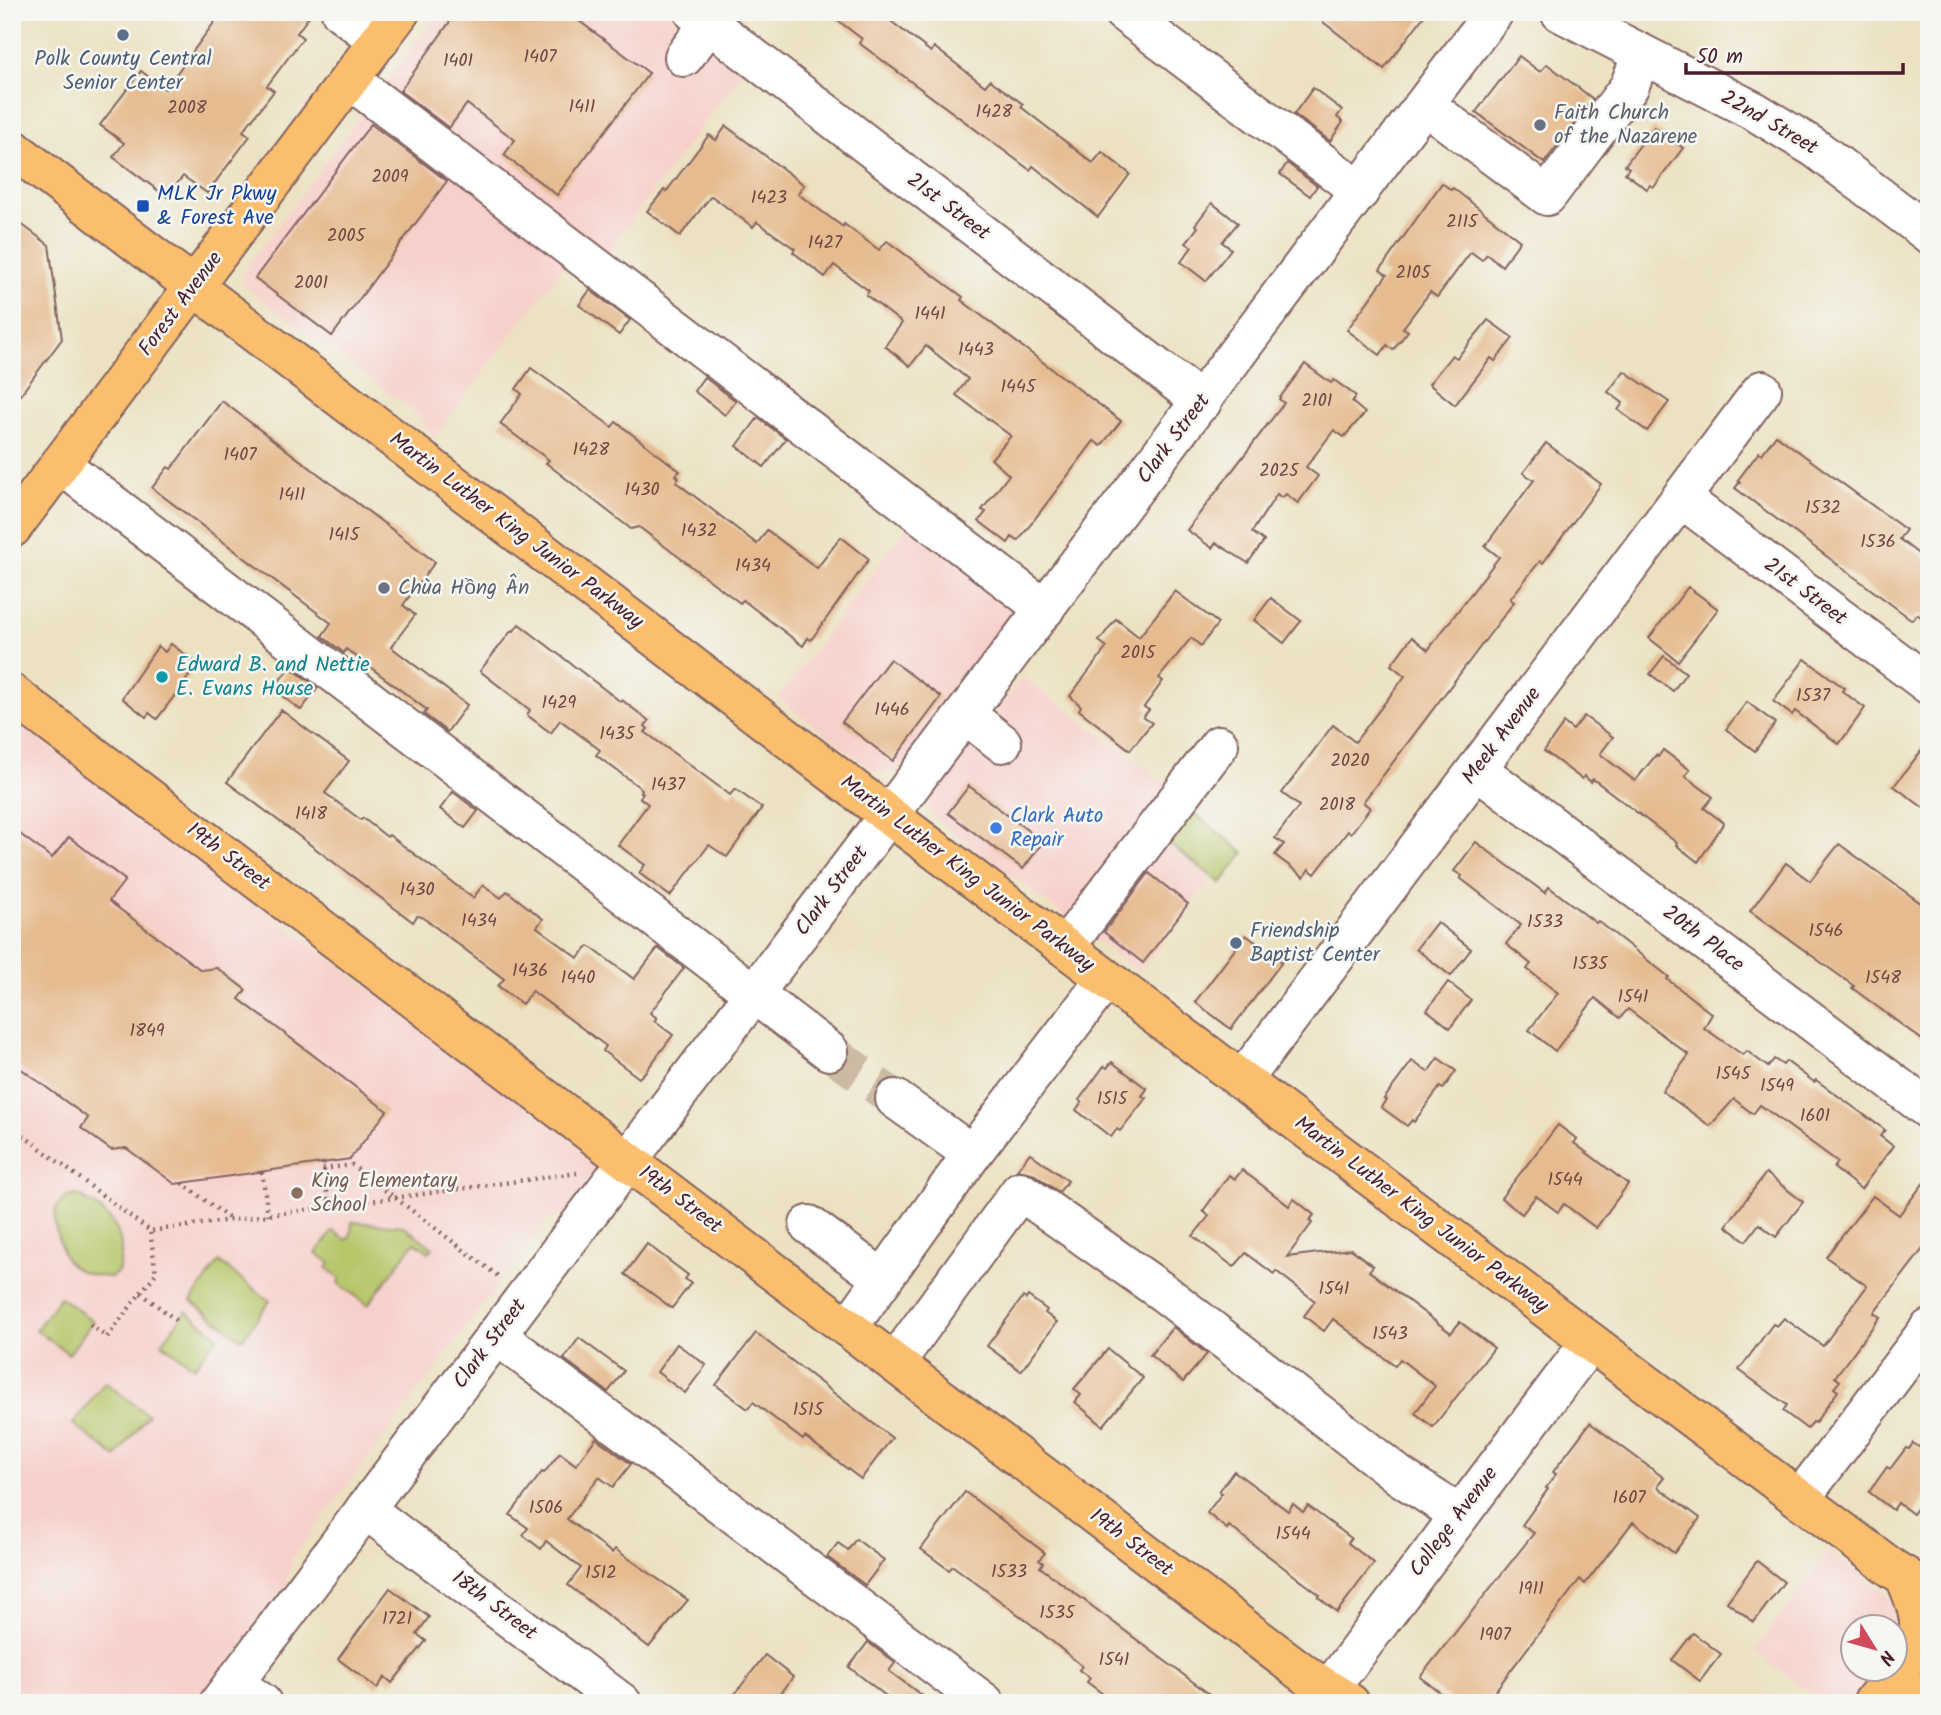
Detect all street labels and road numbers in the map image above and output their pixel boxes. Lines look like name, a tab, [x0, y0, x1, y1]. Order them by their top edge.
street label: 22nd Street	[1714, 82, 1825, 165]
street label: 21st Street	[899, 164, 998, 250]
street label: Forest Avenue	[130, 244, 232, 364]
street label: Clark Street	[1129, 386, 1220, 491]
street label: Martin Luther King Junior Parkway	[382, 424, 651, 638]
street label: 21st Street	[1756, 549, 1855, 635]
street label: Meek Avenue	[1454, 679, 1550, 792]
street label: Martin Luther King Junior Parkway	[833, 767, 1102, 981]
street label: 19th Street	[179, 814, 278, 900]
street label: Clark Street	[787, 838, 878, 943]
street label: 20th Place	[1655, 897, 1752, 981]
street label: Martin Luther King Junior Parkway	[1287, 1108, 1556, 1322]
street label: 19th Street	[631, 1157, 730, 1243]
street label: Clark Street	[445, 1291, 536, 1396]
street label: College Avenue	[1401, 1459, 1507, 1584]
street label: 19th Street	[1082, 1500, 1181, 1586]
street label: 18th Street	[444, 1563, 545, 1650]

